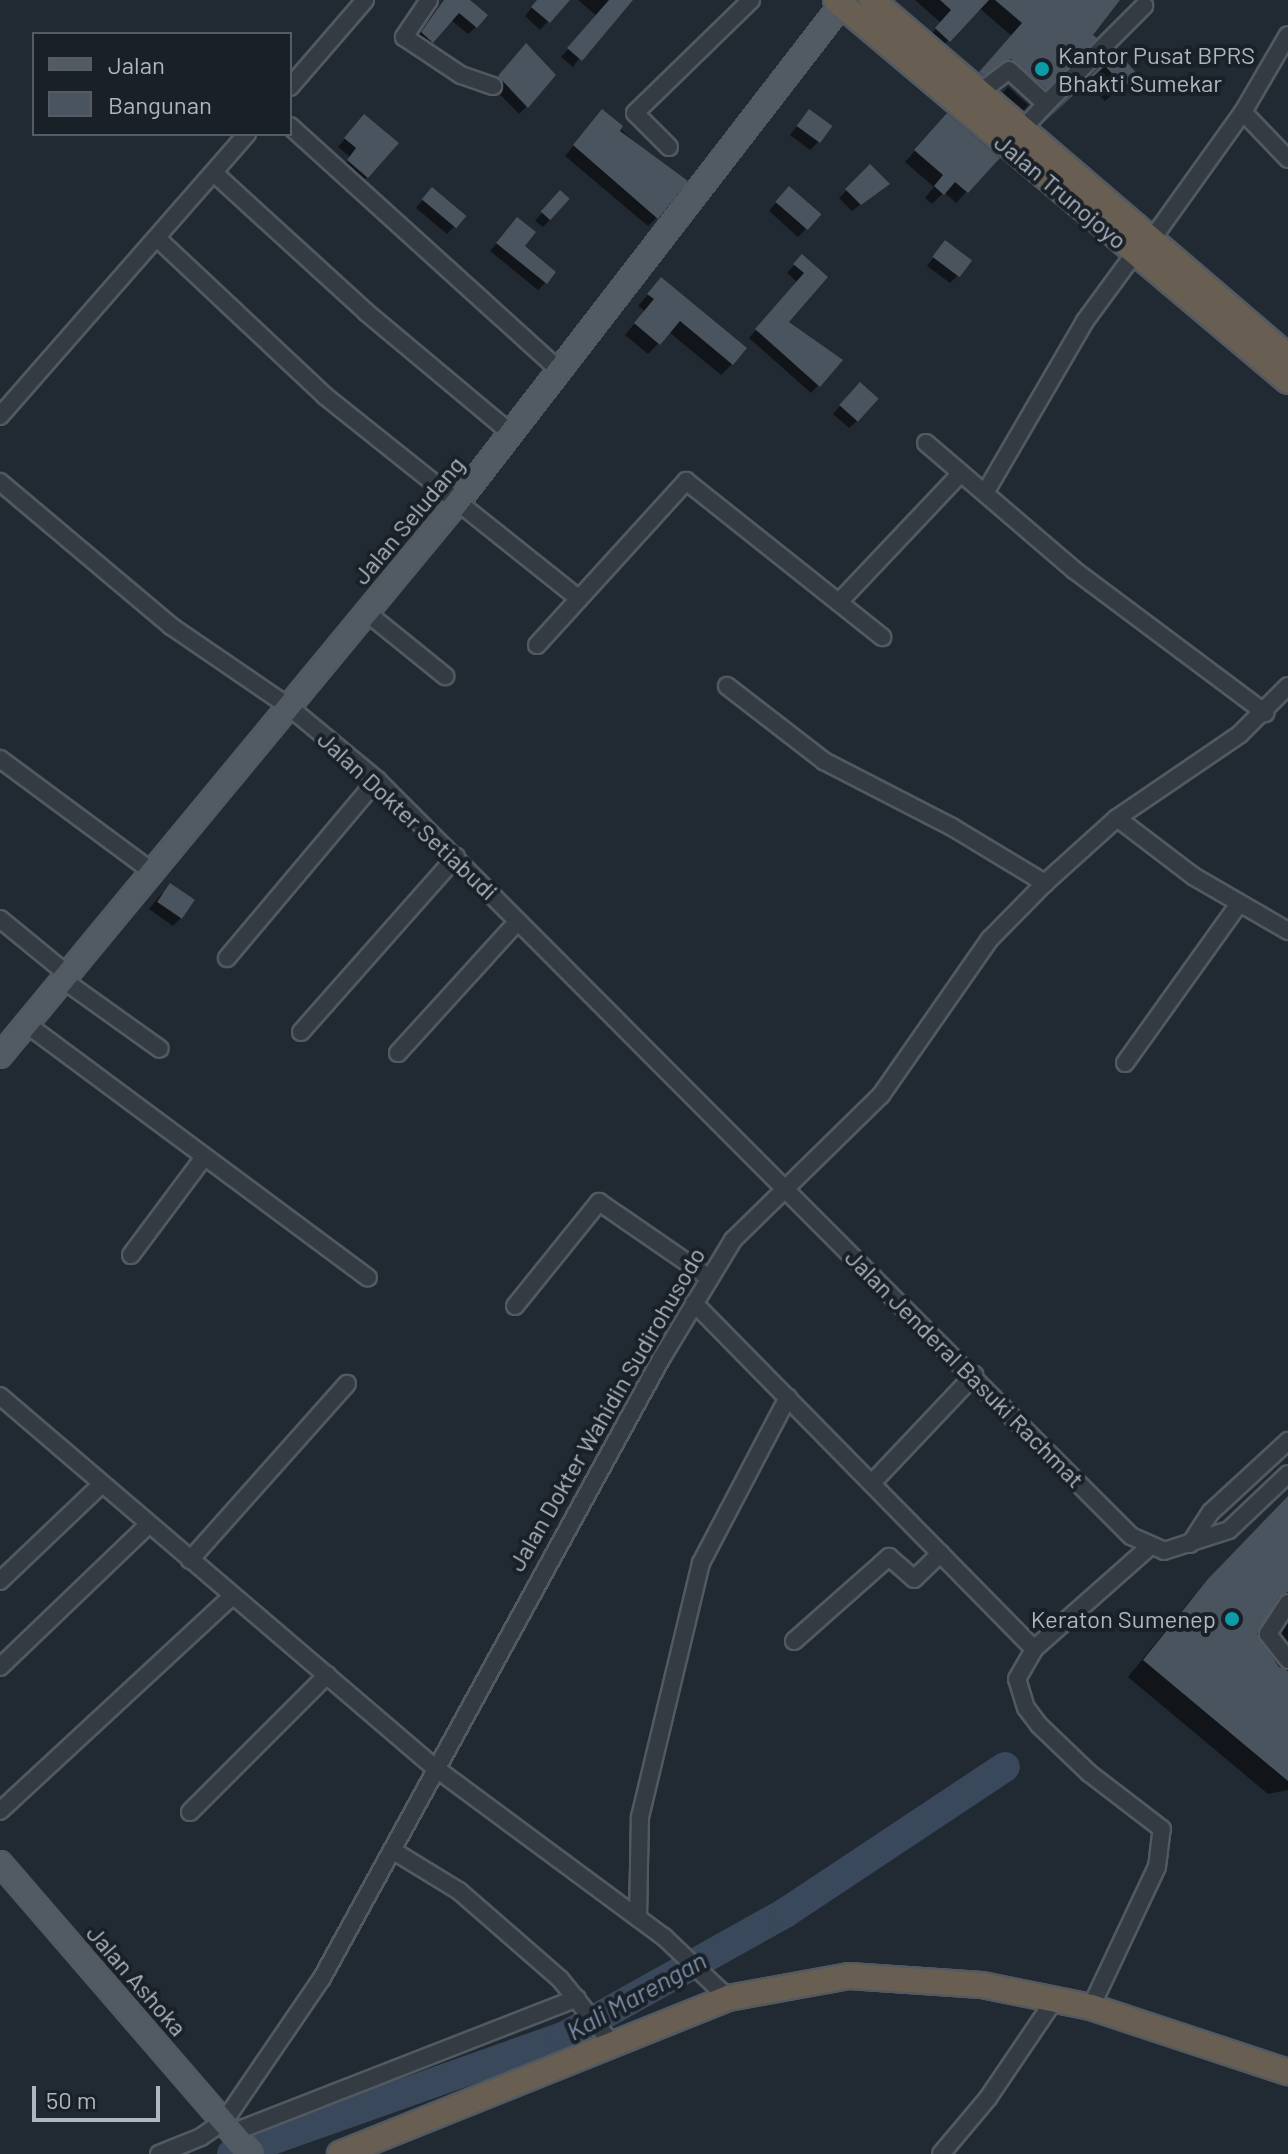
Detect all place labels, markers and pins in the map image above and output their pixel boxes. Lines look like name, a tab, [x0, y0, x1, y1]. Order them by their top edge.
place label: Kantor Pusat BPRS Bhakti Sumekar	[1058, 41, 1255, 97]
marker: Kantor Pusat BPRS Bhakti Sumekar	[1033, 60, 1051, 78]
place label: Keraton Sumenep	[1031, 1605, 1216, 1633]
marker: Keraton Sumenep	[1223, 1610, 1241, 1628]

